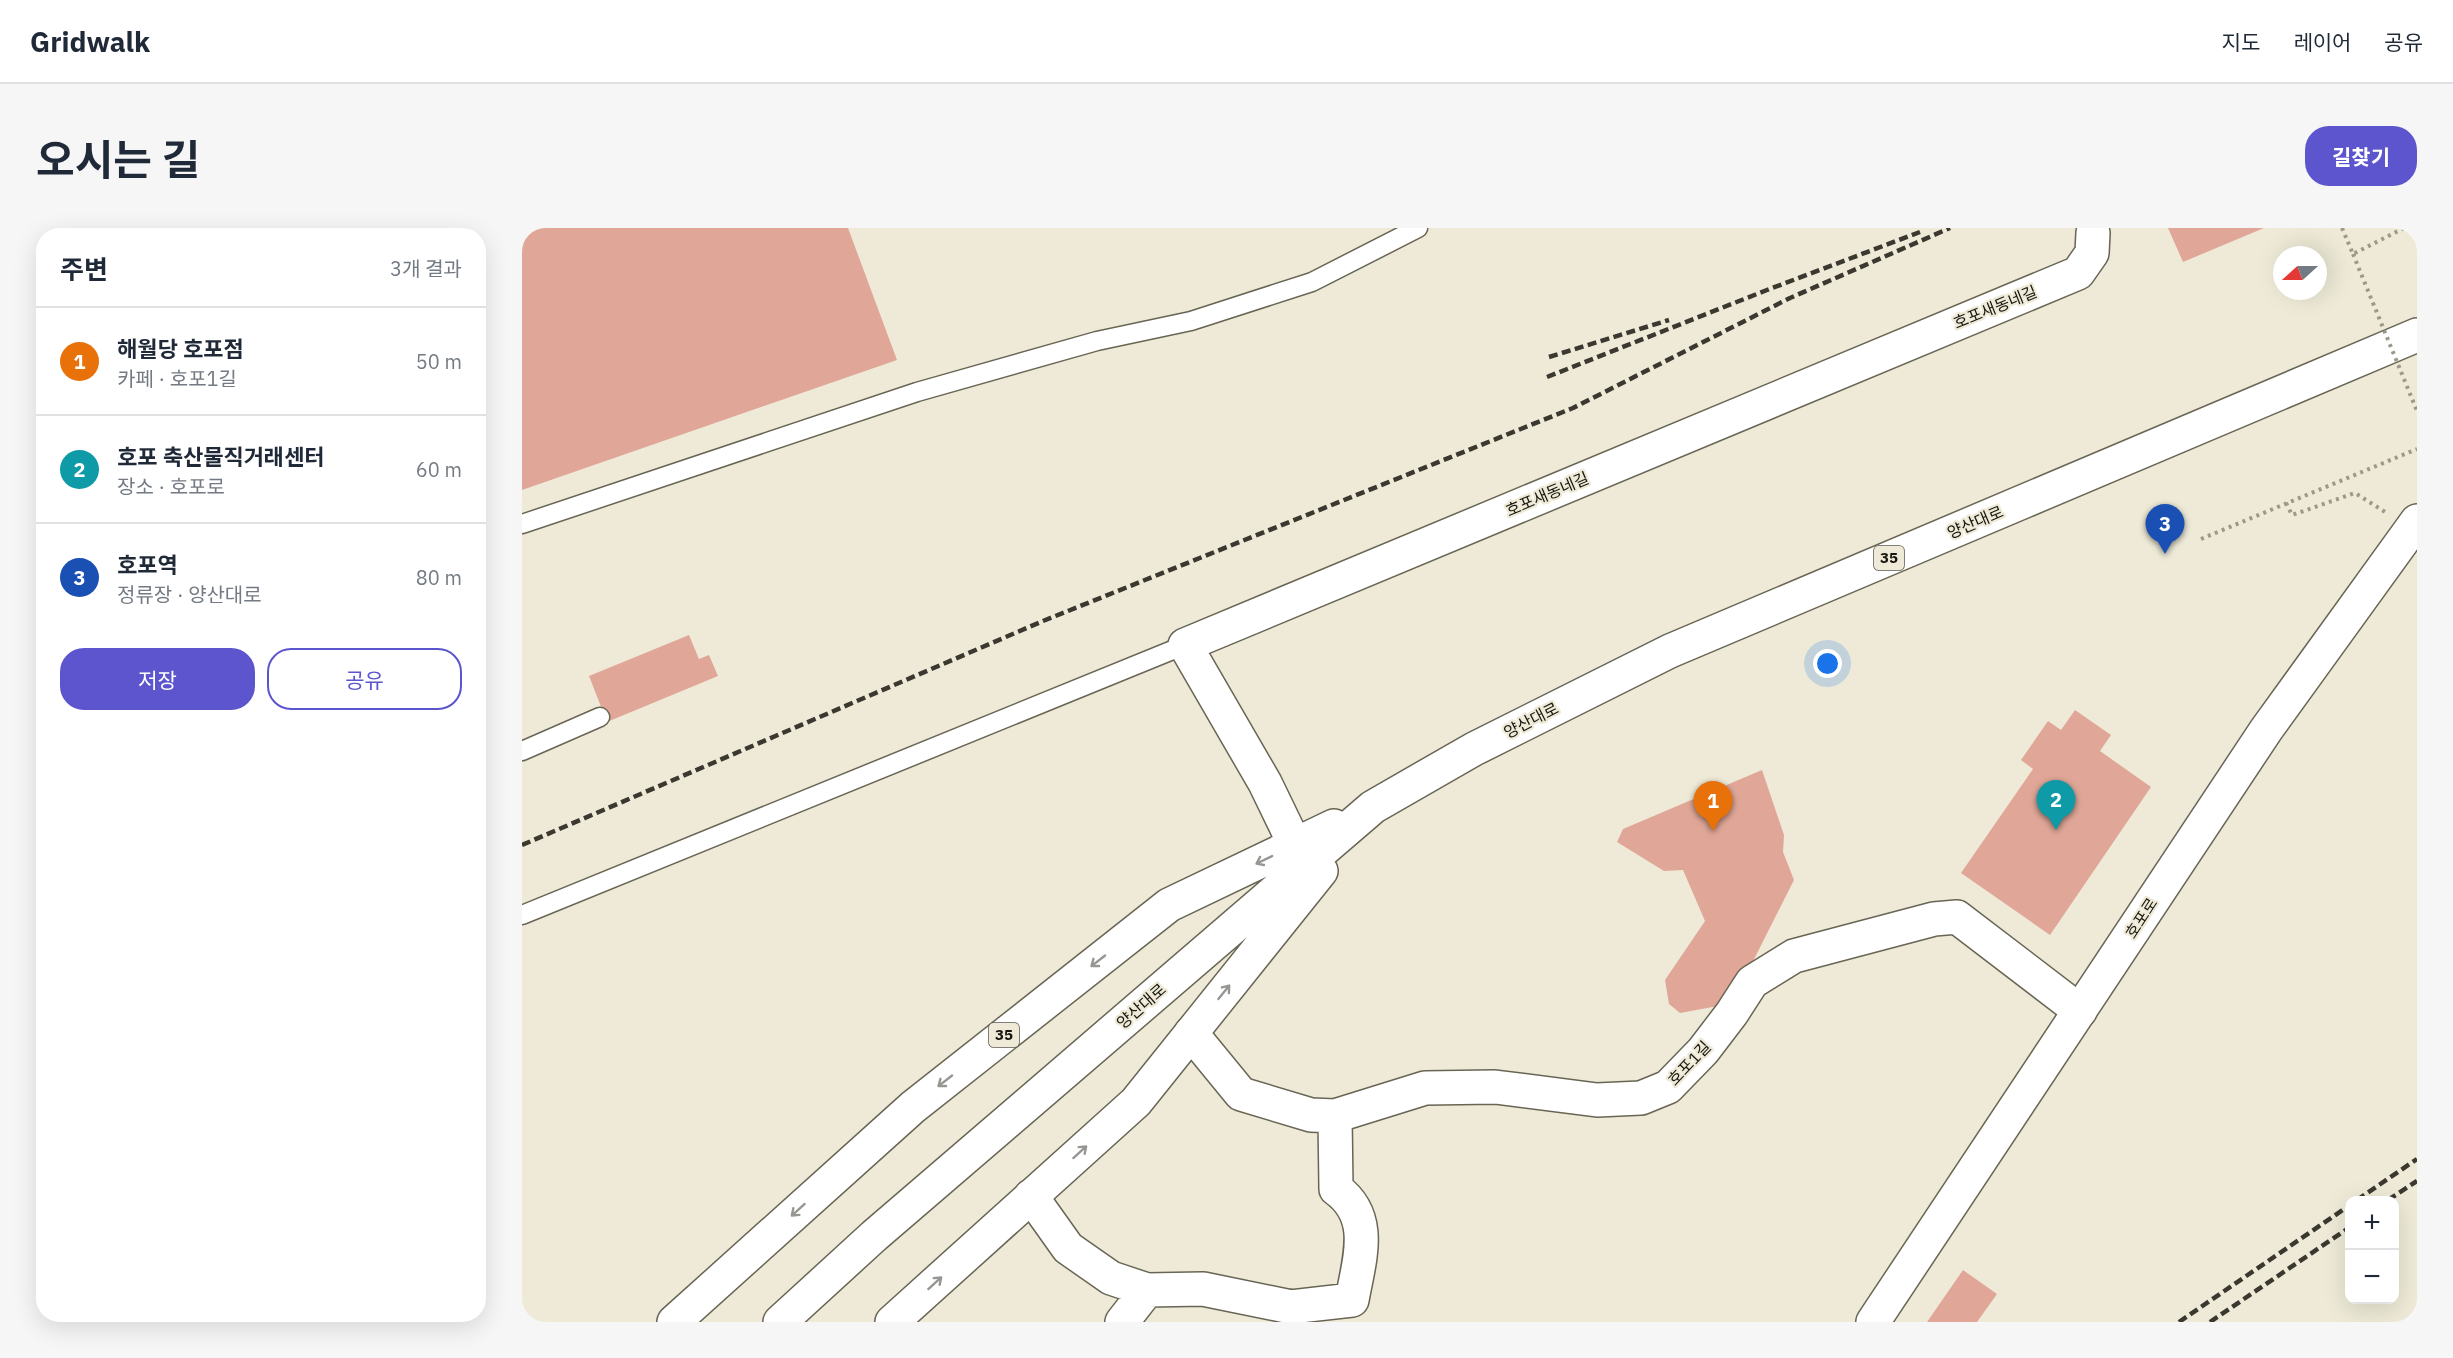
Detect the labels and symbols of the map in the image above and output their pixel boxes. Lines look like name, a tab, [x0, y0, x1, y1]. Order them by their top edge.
north arrow	[2273, 246, 2327, 300]
street label: 호포새동네길	[1950, 281, 2040, 333]
street label: 호포새동네길	[1502, 468, 1592, 520]
street label: 양산대로	[1944, 501, 2006, 543]
pin: 3	[2146, 504, 2184, 554]
road number: 35	[1874, 546, 1904, 570]
your location	[1813, 649, 1842, 678]
street label: 양산대로	[1500, 698, 1562, 742]
pin: 2	[2036, 780, 2075, 830]
pin: 1	[1694, 782, 1732, 831]
one-way arrow	[1255, 854, 1273, 866]
street label: 호포로	[2121, 894, 2162, 942]
one-way arrow	[1091, 955, 1107, 968]
street label: 양산대로	[1112, 979, 1170, 1033]
one-way arrow	[1218, 984, 1231, 1000]
road number: 35	[989, 1023, 1019, 1047]
street label: 호포1길	[1663, 1037, 1715, 1089]
one-way arrow	[937, 1075, 953, 1088]
one-way arrow	[1072, 1145, 1087, 1159]
one-way arrow	[791, 1203, 806, 1217]
one-way arrow	[927, 1276, 942, 1290]

